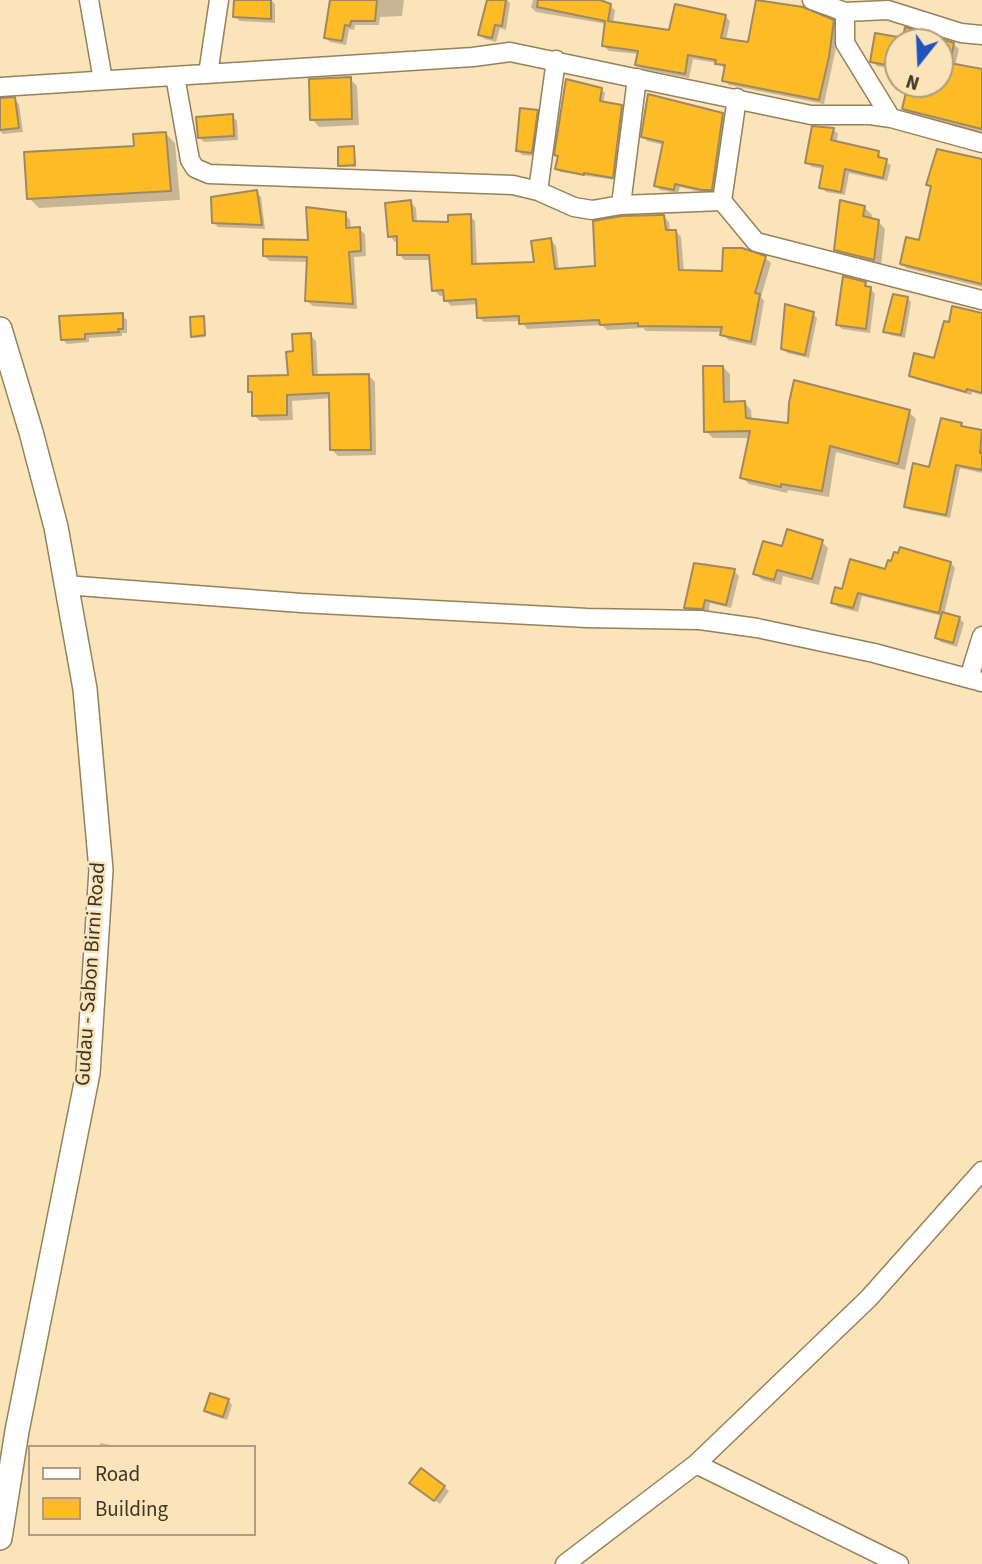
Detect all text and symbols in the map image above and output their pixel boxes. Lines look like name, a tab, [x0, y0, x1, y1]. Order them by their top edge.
north arrow	[884, 28, 954, 98]
text: N	[903, 67, 923, 96]
street label: Gudau - Sabon Birni Road	[72, 861, 112, 1087]
legend	[28, 1445, 256, 1536]
text: Road	[95, 1459, 140, 1489]
text: Building	[95, 1494, 168, 1524]

